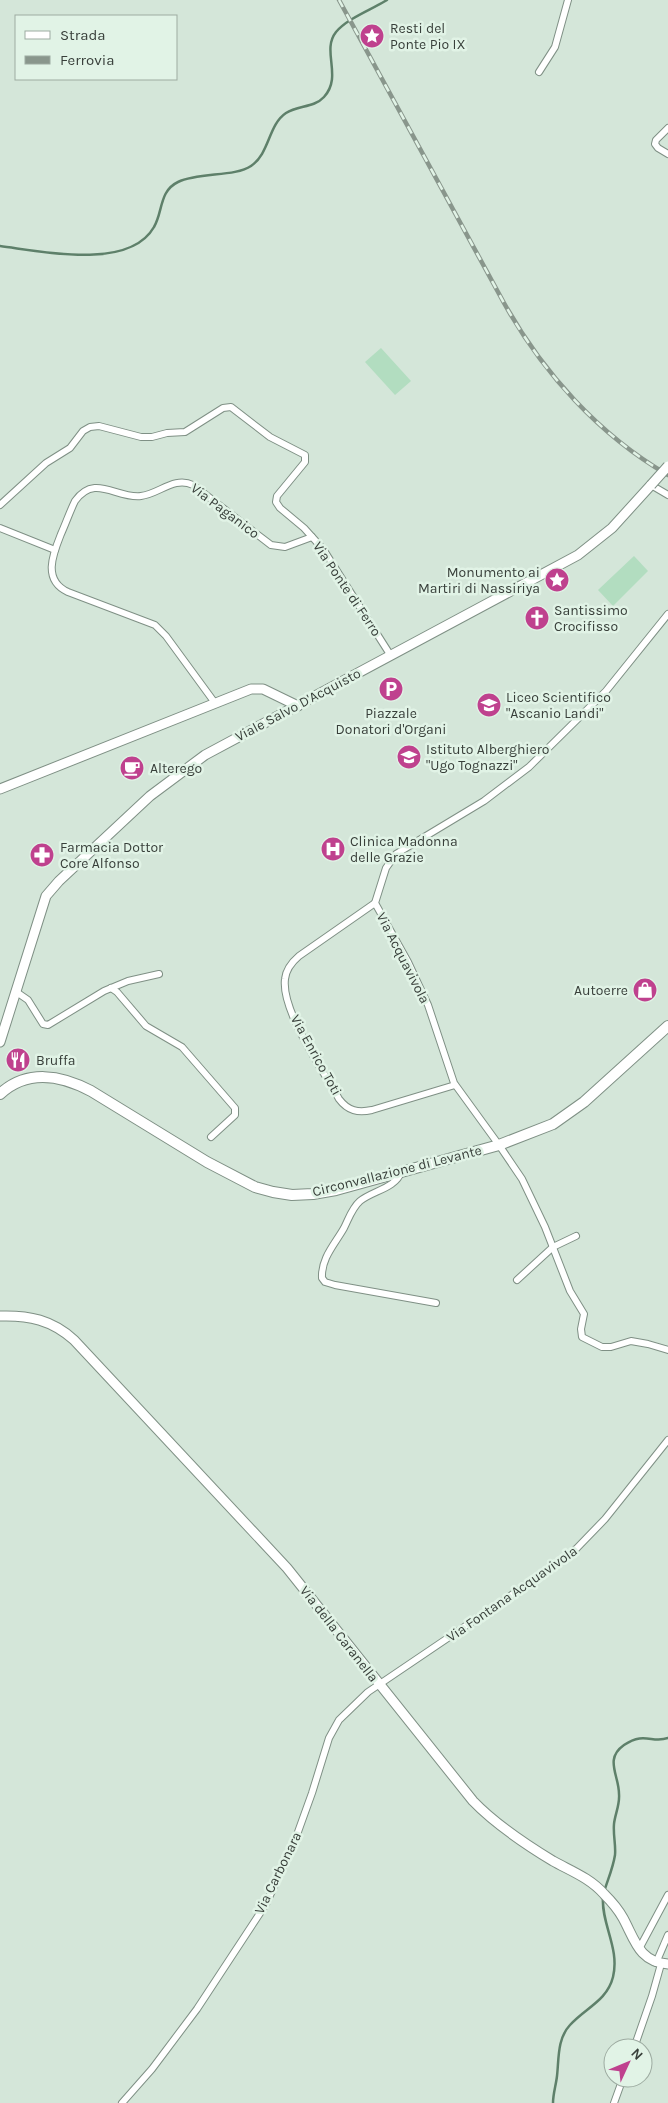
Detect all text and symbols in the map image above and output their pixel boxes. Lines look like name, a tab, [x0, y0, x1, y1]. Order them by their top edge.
legend	[15, 15, 178, 80]
place label: Resti del Ponte Pio IX	[390, 20, 465, 53]
place icon: Resti del Ponte Pio IX	[359, 23, 385, 49]
text: Strada	[60, 26, 106, 44]
text: Ferrovia	[60, 51, 114, 69]
street label: Via Paganico	[187, 480, 263, 542]
street label: Via Ponte di Ferro	[309, 538, 385, 640]
place label: Monumento ai Martiri di Nassiriya	[418, 564, 540, 597]
place icon: Monumento ai Martiri di Nassiriya	[544, 567, 570, 593]
place label: Santissimo Crocifisso	[554, 602, 628, 635]
church icon: Santissimo Crocifisso	[524, 605, 550, 631]
street label: Viale Salvo D'Acquisto	[232, 665, 364, 745]
parking icon: Piazzale Donatori d'Organi	[378, 676, 404, 702]
place label: Liceo Scientifico "Ascanio Landi"	[506, 689, 611, 722]
school or university icon: Liceo Scientifico "Ascanio Landi"	[476, 692, 502, 718]
place label: Piazzale Donatori d'Organi	[336, 705, 446, 738]
place label: Istituto Alberghiero "Ugo Tognazzi"	[426, 741, 549, 774]
school or university icon: Istituto Alberghiero "Ugo Tognazzi"	[396, 744, 422, 770]
cafe icon: Alterego	[119, 755, 145, 781]
place label: Alterego	[150, 760, 202, 777]
place label: Clinica Madonna delle Grazie	[350, 833, 458, 866]
hospital icon: Clinica Madonna delle Grazie	[320, 836, 346, 862]
place label: Farmacia Dottor Core Alfonso	[60, 839, 164, 872]
pharmacy icon: Farmacia Dottor Core Alfonso	[29, 842, 55, 868]
street label: Via Acquavivola	[373, 909, 433, 1007]
shop icon: Autoerre	[632, 977, 658, 1003]
place label: Autoerre	[574, 982, 628, 999]
street label: Via Enrico Toti	[287, 1012, 345, 1098]
restaurant icon: Bruffa	[5, 1047, 31, 1073]
place label: Bruffa	[36, 1052, 76, 1069]
street label: Circonvallazione di Levante	[311, 1142, 483, 1200]
street label: Via Fontana Acquavivola	[443, 1542, 581, 1646]
street label: Via della Caranella	[296, 1582, 382, 1686]
street label: Via Carbonara	[251, 1829, 305, 1917]
north arrow	[603, 2038, 653, 2088]
text: N	[627, 2045, 647, 2064]

